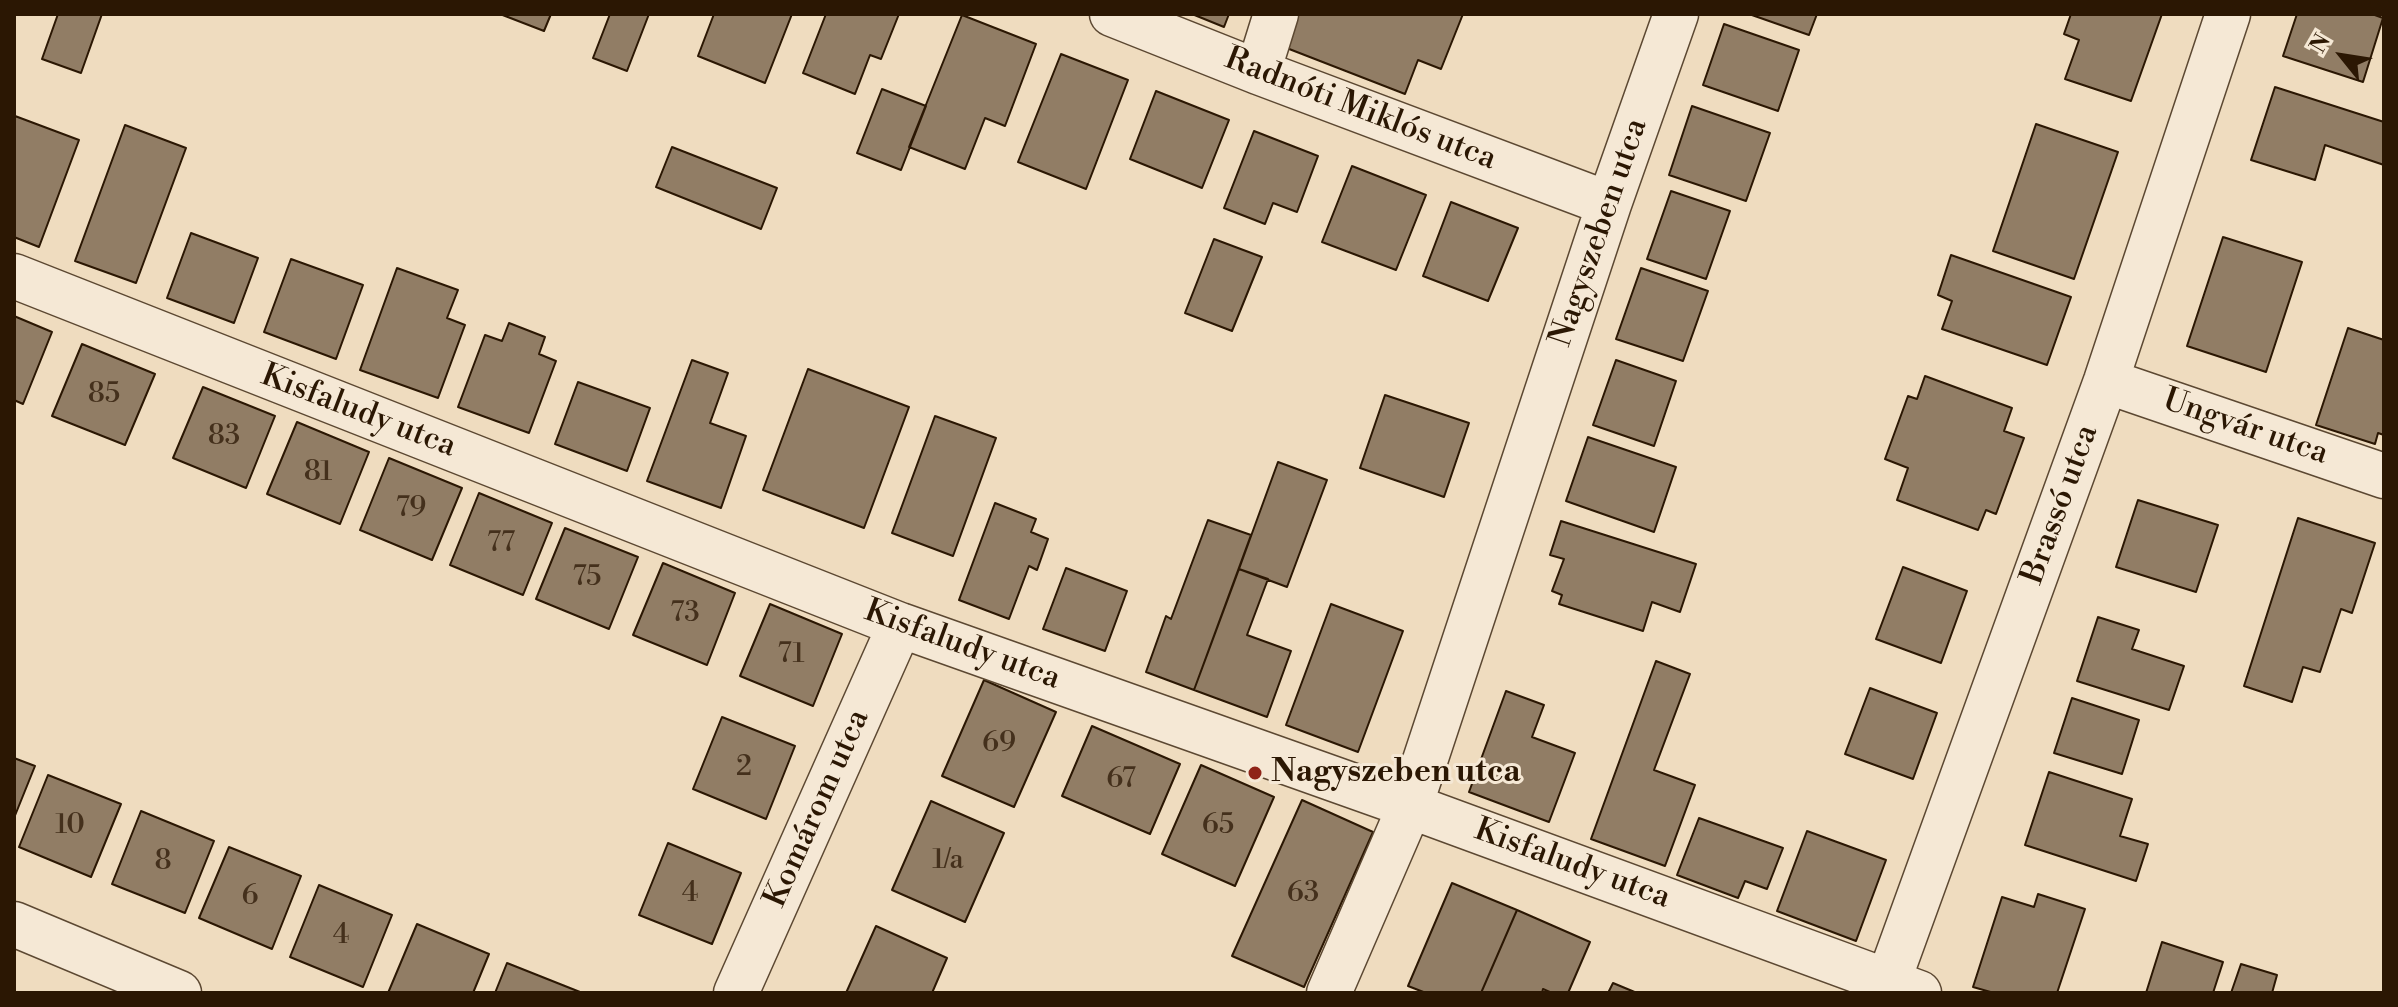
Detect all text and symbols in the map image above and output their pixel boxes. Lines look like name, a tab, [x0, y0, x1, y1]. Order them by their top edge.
north arrow	[2302, 16, 2382, 96]
text: N	[2305, 29, 2337, 58]
street label: Radnóti Miklós utca	[1219, 41, 1501, 179]
street label: Nagyszeben utca	[1543, 114, 1657, 352]
street label: Kisfaludy utca	[255, 357, 461, 467]
house number: 85	[88, 378, 120, 412]
street label: Ungvár utca	[2157, 382, 2333, 474]
house number: 83	[208, 420, 240, 454]
street label: Brassó utca	[2014, 420, 2108, 590]
house number: 81	[304, 456, 332, 490]
house number: 79	[396, 492, 426, 526]
house number: 77	[487, 527, 515, 561]
house number: 75	[573, 561, 601, 595]
street label: Kisfaludy utca	[859, 593, 1065, 699]
house number: 73	[670, 597, 700, 631]
house number: 71	[777, 638, 805, 672]
street label: Komárom utca	[757, 704, 879, 914]
house number: 69	[982, 727, 1016, 761]
house number: 2	[736, 751, 752, 785]
place label: Nagyszeben utca	[1271, 754, 1521, 792]
house number: 67	[1106, 763, 1136, 797]
marker: Nagyszeben utca	[1246, 764, 1264, 782]
house number: 10	[55, 809, 85, 843]
house number: 65	[1202, 809, 1234, 843]
street label: Kisfaludy utca	[1469, 812, 1675, 918]
house number: 1/a	[932, 844, 964, 878]
house number: 8	[154, 845, 172, 879]
house number: 4	[682, 877, 698, 911]
house number: 63	[1287, 877, 1319, 911]
house number: 6	[242, 880, 258, 914]
house number: 4	[333, 919, 349, 953]

